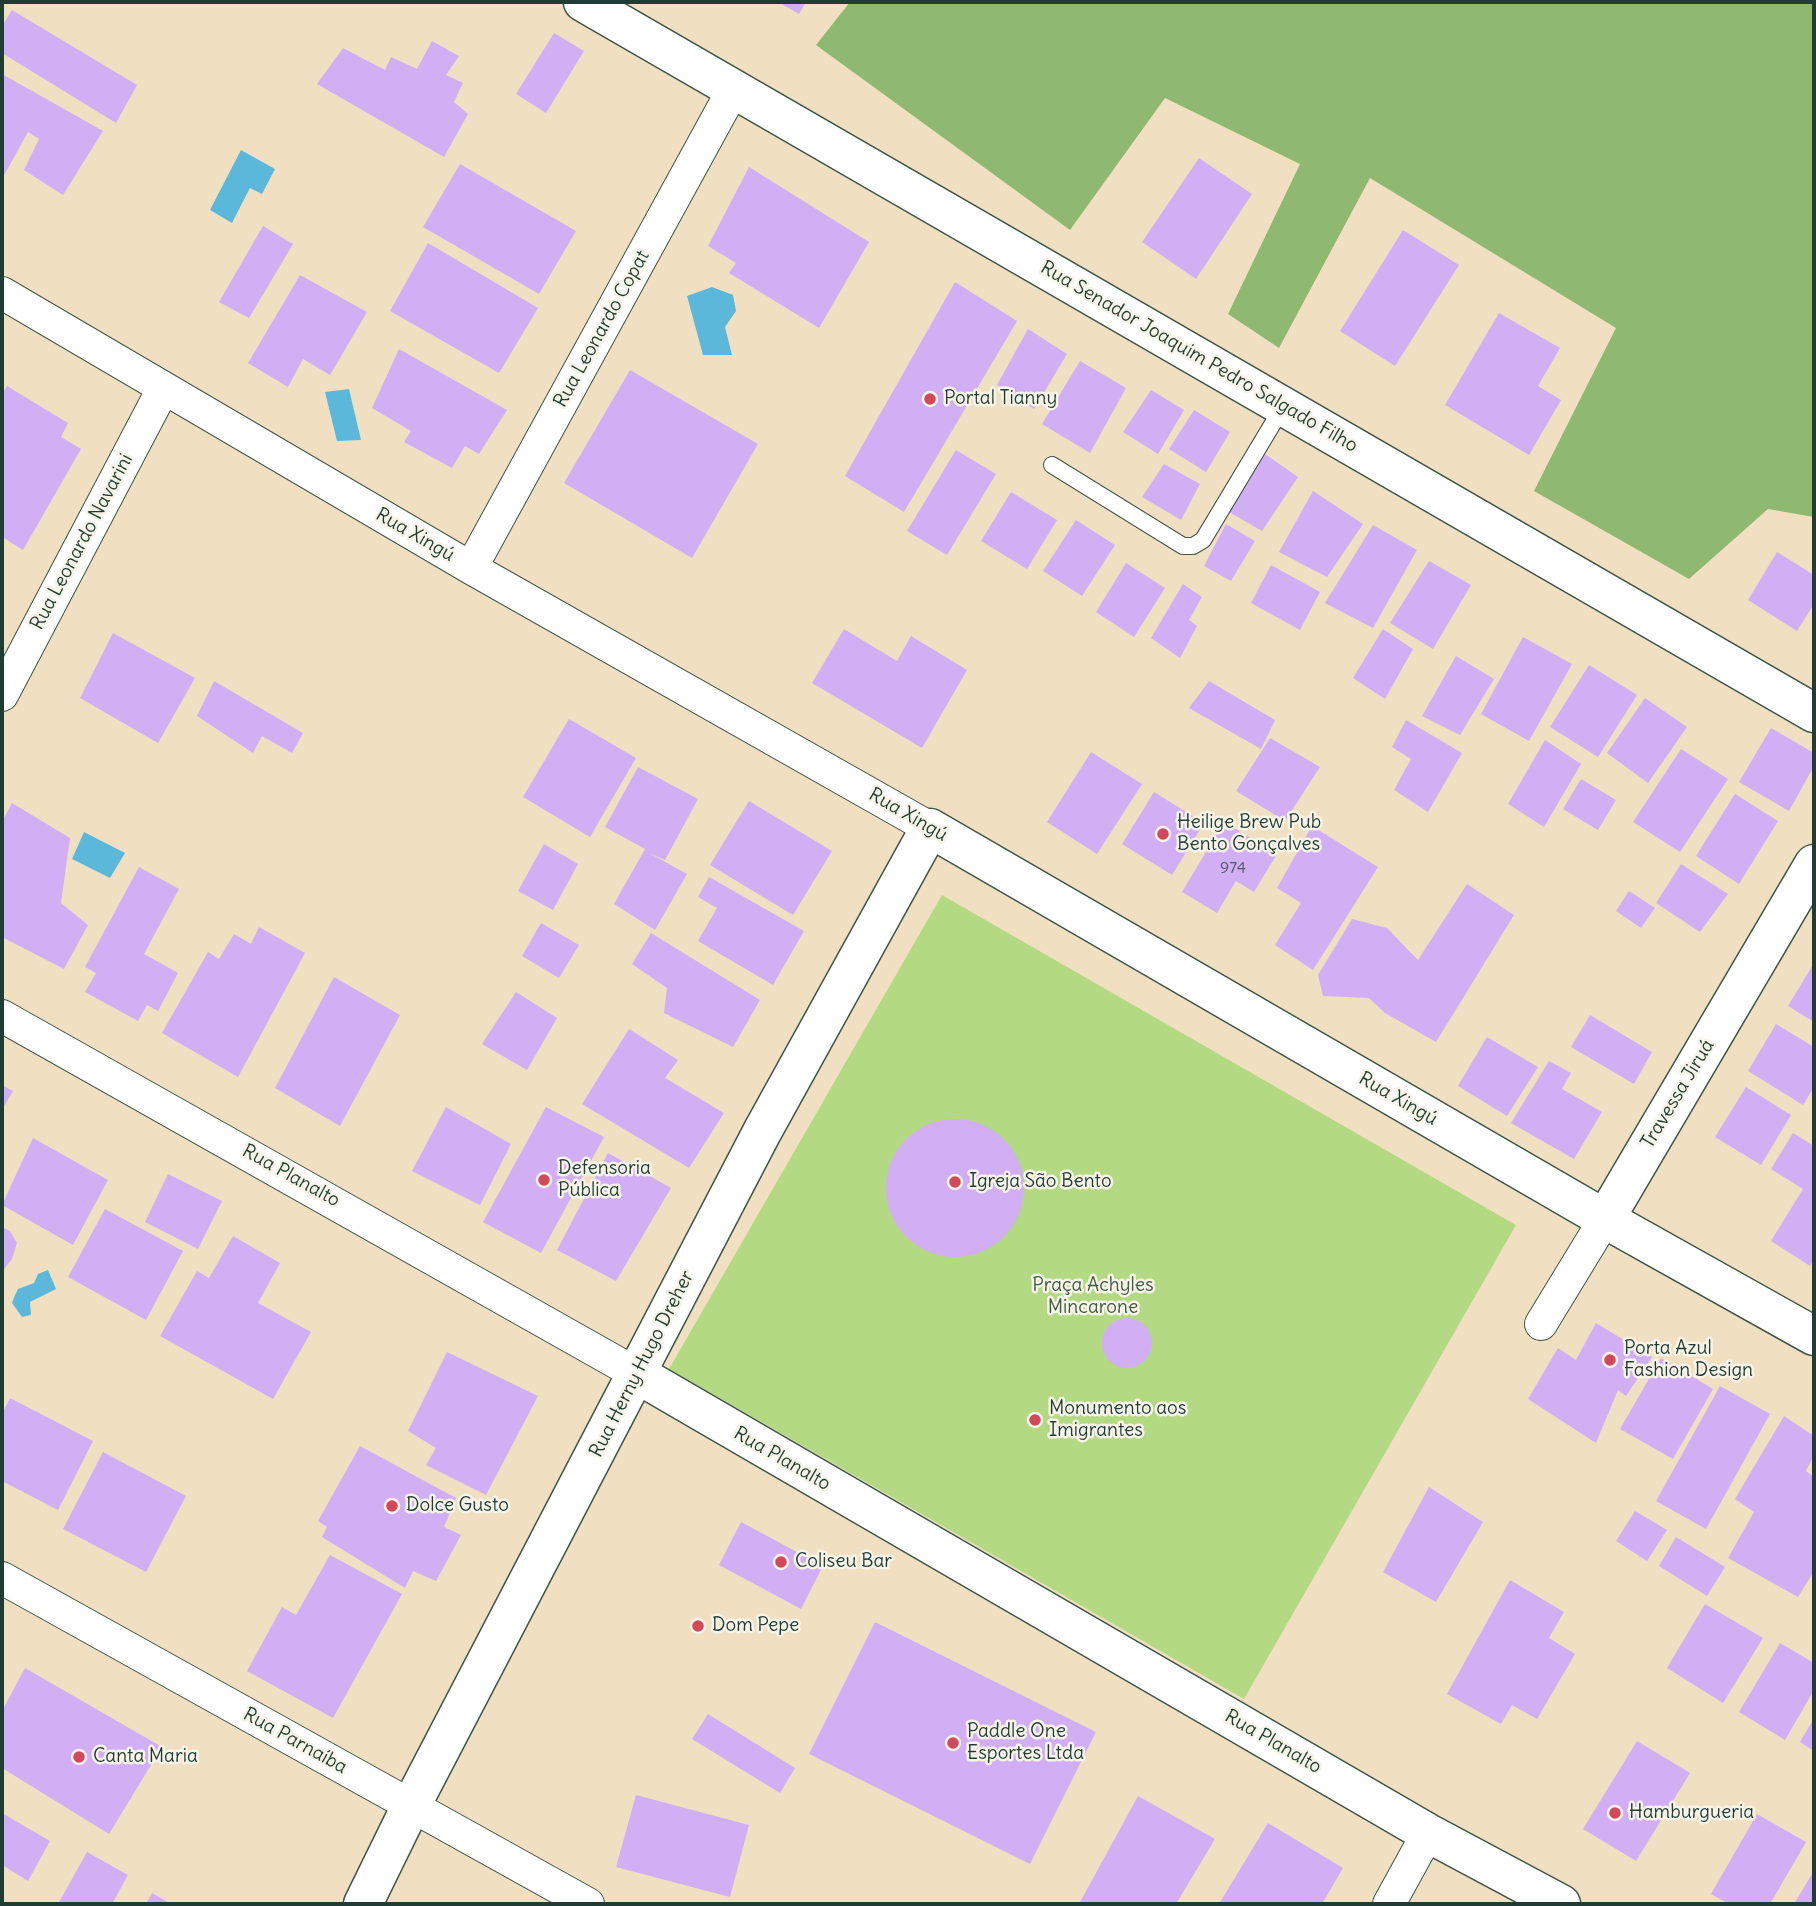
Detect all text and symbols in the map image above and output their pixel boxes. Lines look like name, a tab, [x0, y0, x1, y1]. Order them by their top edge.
street label: Rua Leonardo Copat	[549, 247, 655, 411]
street label: Rua Senador Joaquim Pedro Salgado Filho	[1036, 257, 1362, 457]
place label: Portal Tianny	[944, 388, 1057, 410]
marker: Portal Tianny	[922, 391, 938, 407]
street label: Rua Leonardo Navarini	[26, 450, 138, 634]
street label: Rua Xingú	[372, 503, 458, 567]
street label: Rua Xingú	[865, 783, 951, 847]
place label: Heilige Brew Pub Bento Gonçalves	[1177, 812, 1321, 856]
marker: Heilige Brew Pub Bento Gonçalves	[1155, 826, 1171, 842]
house number: 974	[1220, 858, 1246, 878]
street label: Travessa Jiruá	[1637, 1035, 1719, 1153]
street label: Rua Xingú	[1355, 1067, 1441, 1131]
street label: Rua Planalto	[238, 1140, 344, 1212]
place label: Defensoria Pública	[558, 1158, 651, 1202]
place label: Igreja São Bento	[969, 1171, 1112, 1193]
marker: Defensoria Pública	[536, 1172, 552, 1188]
marker: Igreja São Bento	[947, 1174, 963, 1190]
street label: Rua Herny Hugo Dreher	[585, 1267, 699, 1461]
park label: Praça Achyles Mincarone	[1032, 1275, 1154, 1319]
place label: Porta Azul Fashion Design	[1624, 1338, 1753, 1382]
marker: Porta Azul Fashion Design	[1602, 1352, 1618, 1368]
place label: Monumento aos Imigrantes	[1049, 1398, 1186, 1442]
marker: Monumento aos Imigrantes	[1027, 1412, 1043, 1428]
street label: Rua Planalto	[730, 1422, 834, 1496]
place label: Dolce Gusto	[406, 1495, 509, 1517]
marker: Dolce Gusto	[384, 1498, 400, 1514]
place label: Coliseu Bar	[795, 1551, 892, 1573]
marker: Coliseu Bar	[773, 1554, 789, 1570]
place label: Dom Pepe	[712, 1615, 799, 1637]
marker: Dom Pepe	[690, 1618, 706, 1634]
street label: Rua Parnaíba	[239, 1703, 351, 1779]
street label: Rua Planalto	[1221, 1705, 1325, 1779]
place label: Paddle One Esportes Ltda	[967, 1721, 1084, 1765]
marker: Paddle One Esportes Ltda	[945, 1735, 961, 1751]
place label: Canta Maria	[93, 1746, 198, 1768]
marker: Canta Maria	[71, 1749, 87, 1765]
place label: Hamburgueria	[1629, 1802, 1754, 1824]
marker: Hamburgueria	[1607, 1805, 1623, 1821]

